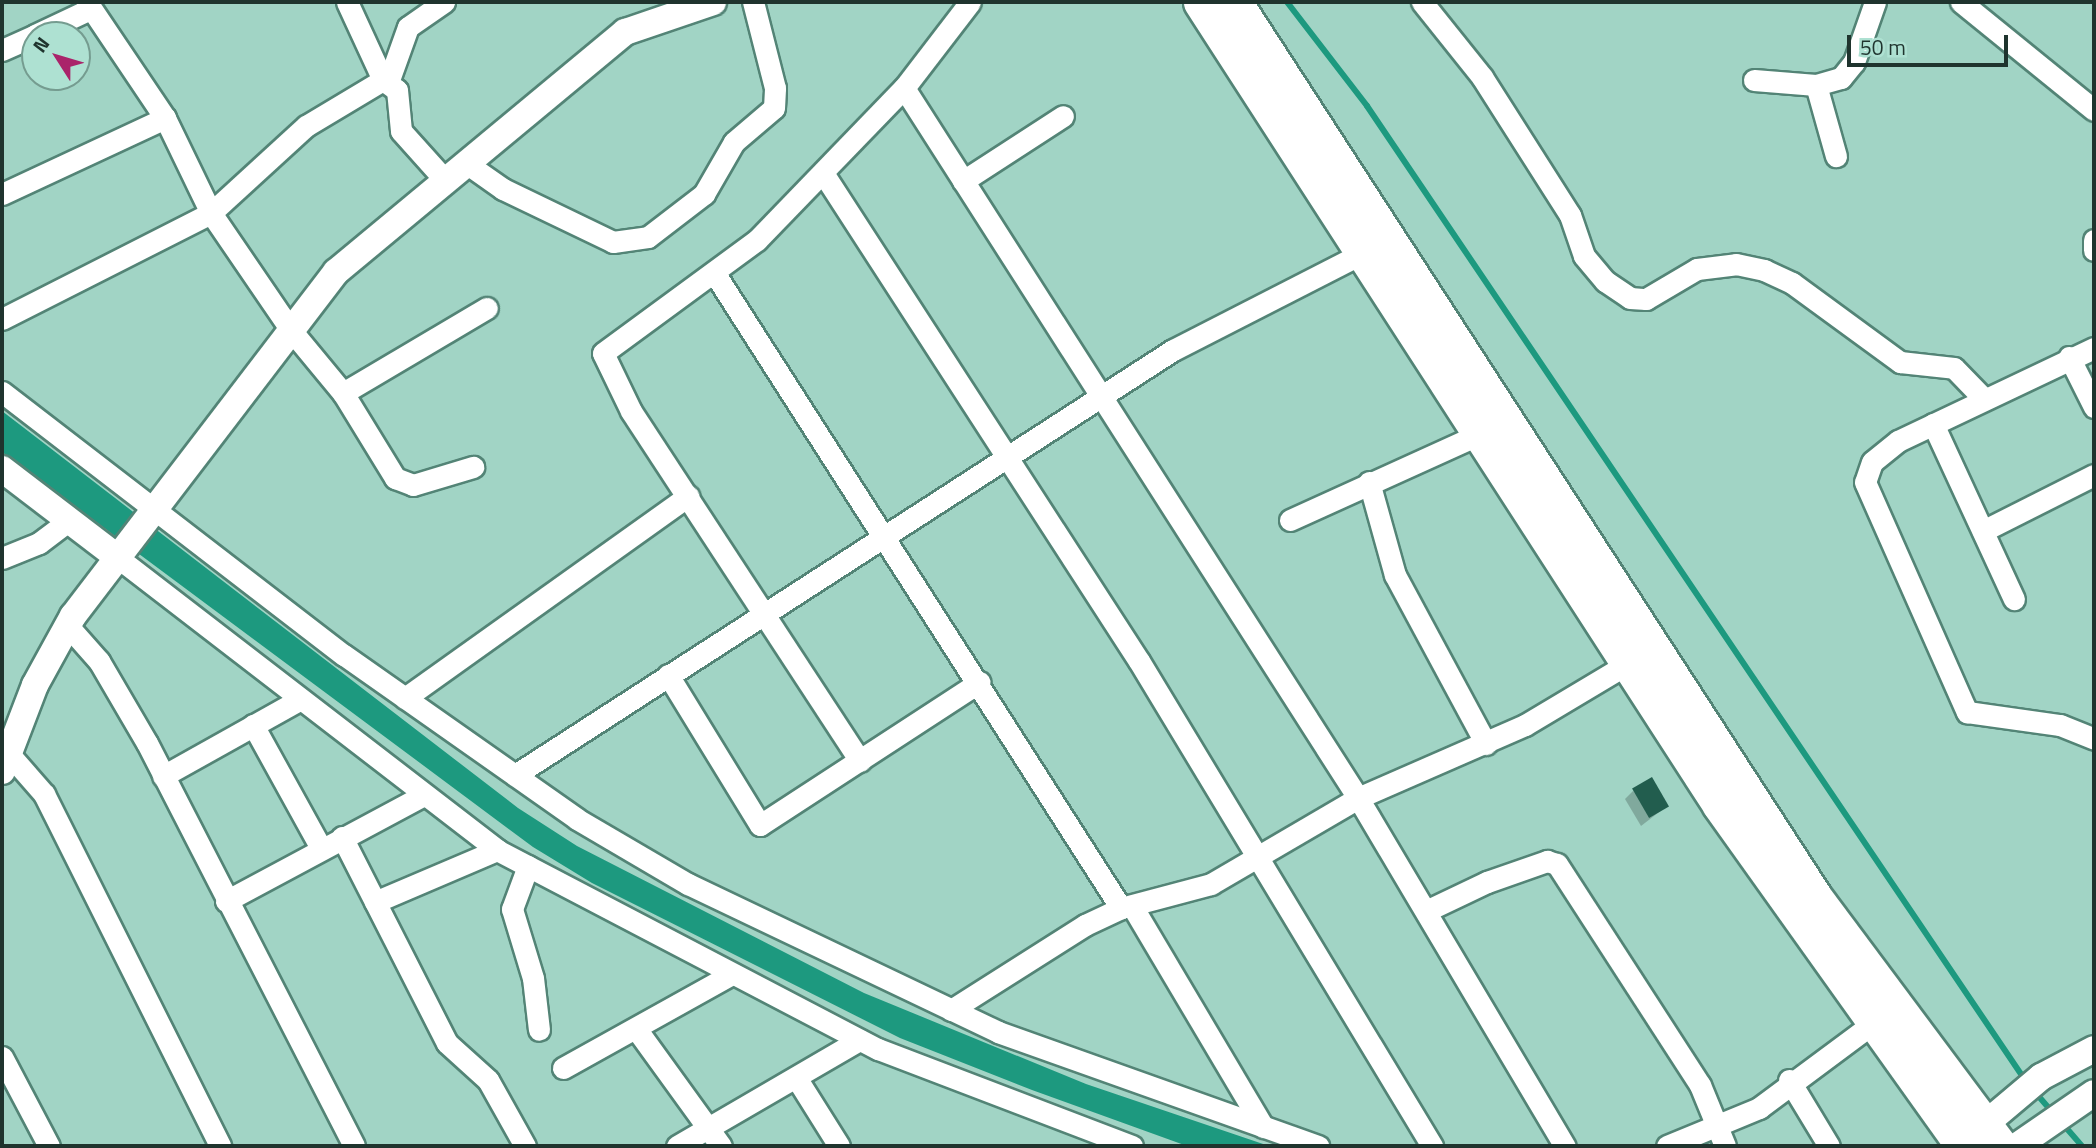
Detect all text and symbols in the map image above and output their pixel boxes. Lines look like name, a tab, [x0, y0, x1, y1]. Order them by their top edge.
north arrow	[21, 21, 91, 91]
scale bar	[1851, 21, 2012, 65]
text: N	[25, 30, 56, 58]
text: 50 m	[1860, 31, 1906, 63]

